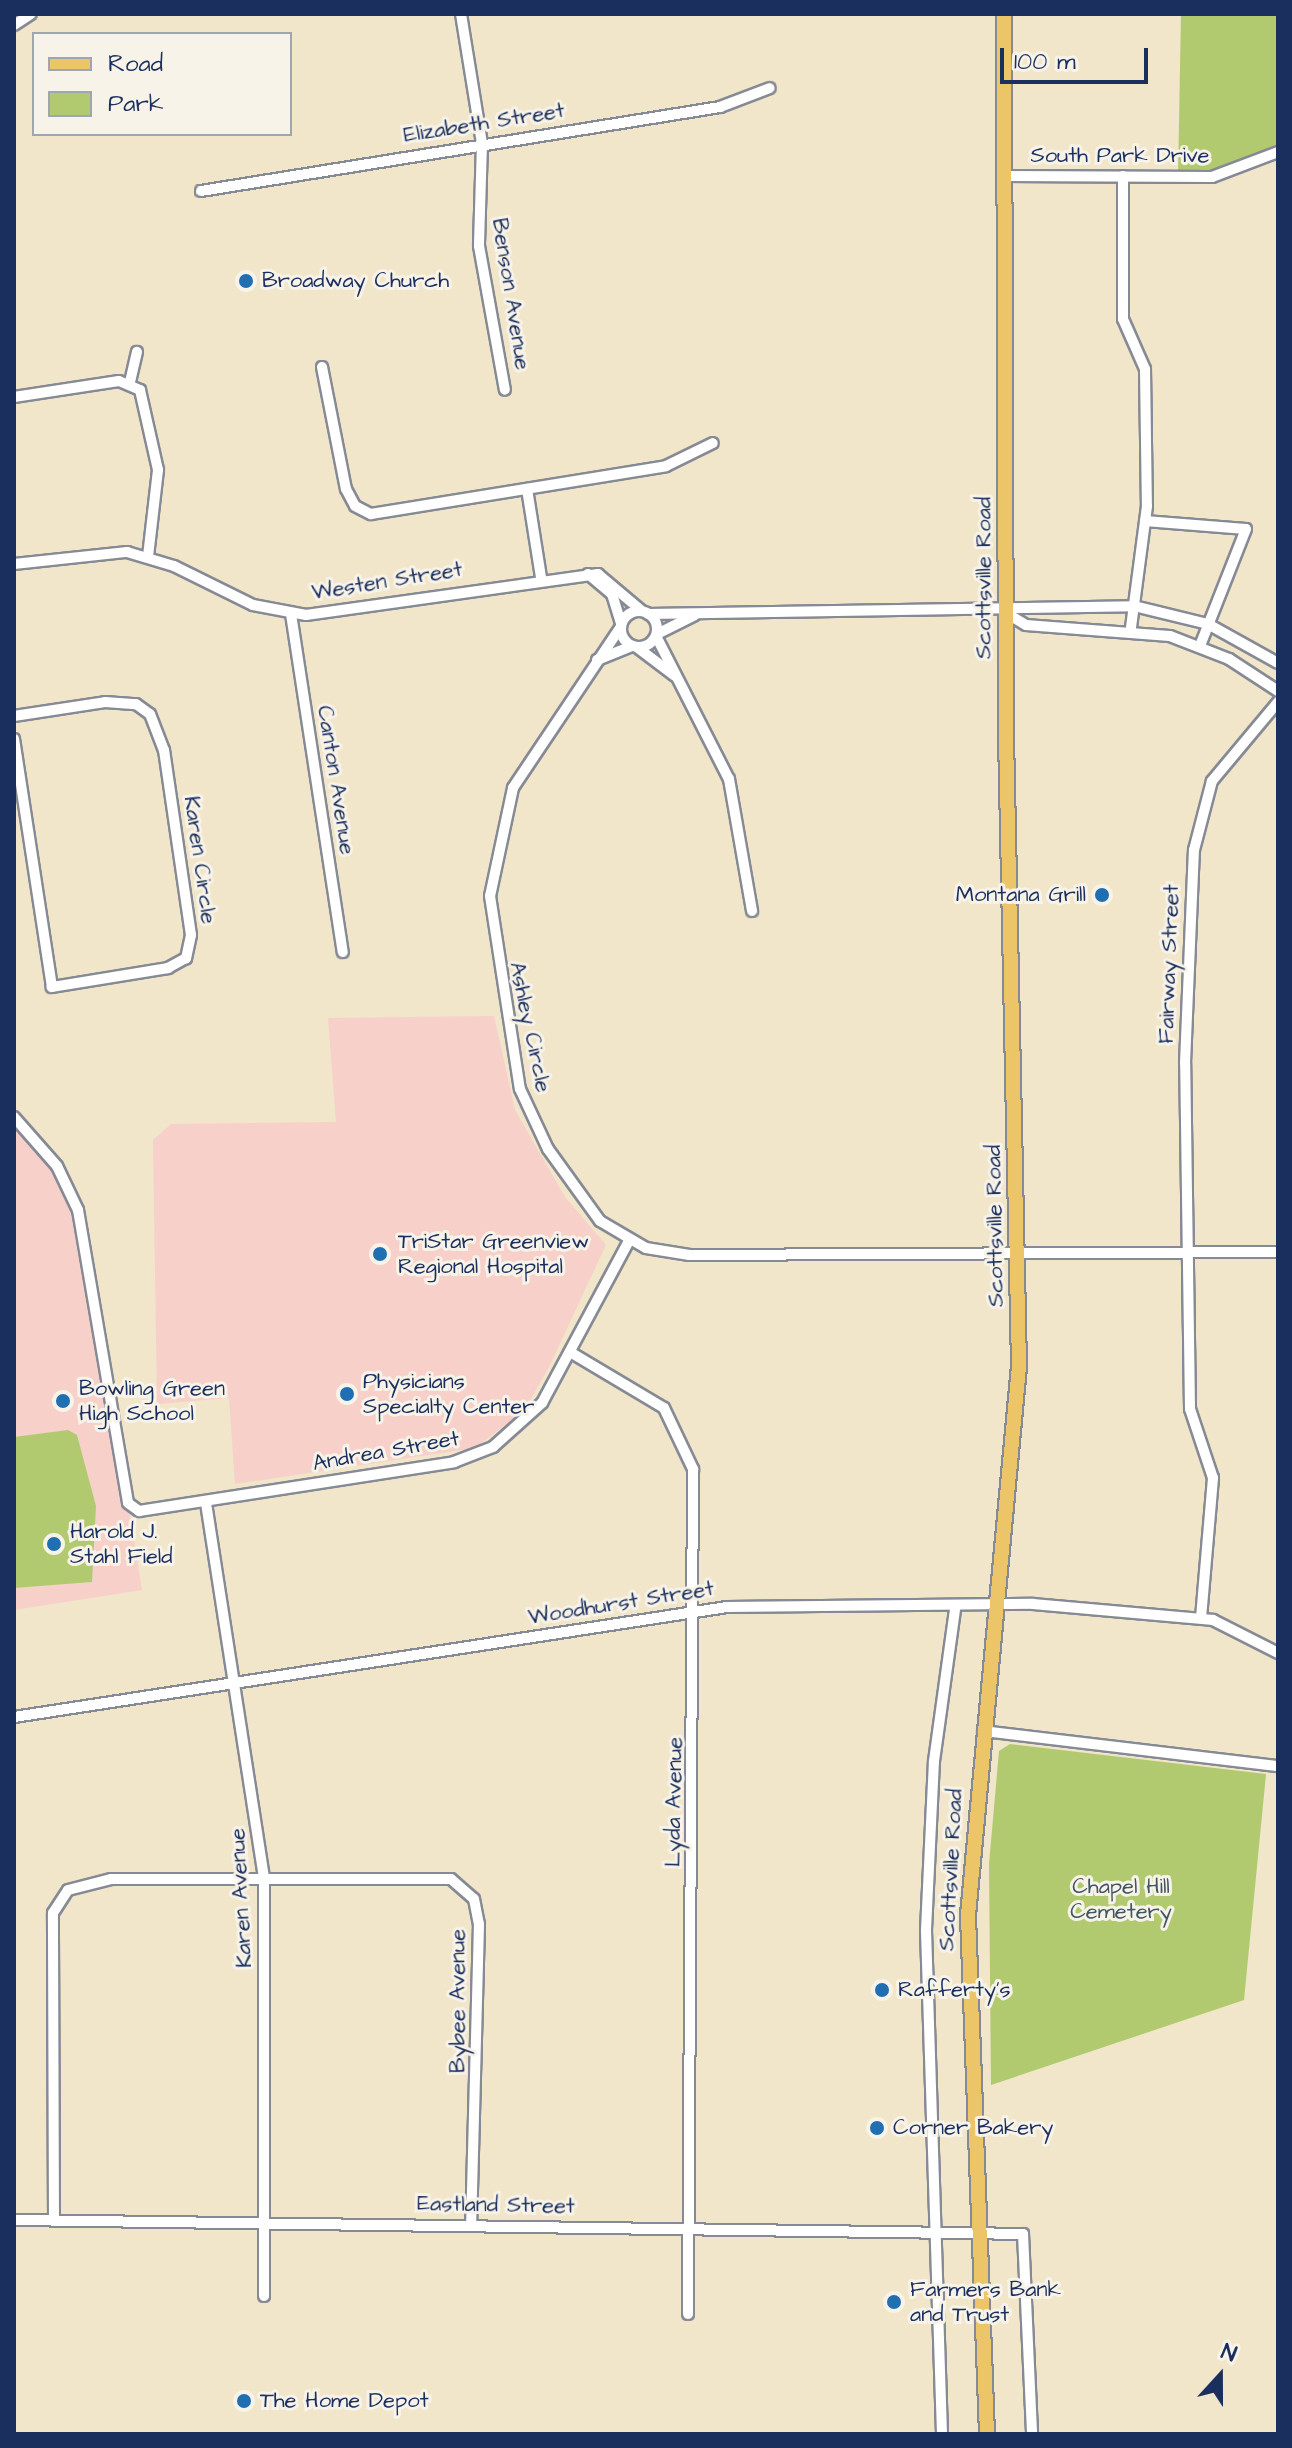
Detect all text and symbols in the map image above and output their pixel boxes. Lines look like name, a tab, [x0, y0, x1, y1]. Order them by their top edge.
legend	[32, 32, 292, 136]
scale bar	[1004, 32, 1152, 82]
text: 100 m	[1014, 45, 1076, 79]
text: Road	[108, 47, 163, 81]
text: Park	[108, 87, 164, 121]
street label: Elizabeth Street	[402, 97, 566, 149]
street label: South Park Drive	[1030, 143, 1210, 169]
street label: Benson Avenue	[486, 216, 536, 372]
place label: Broadway Church	[262, 268, 449, 294]
marker: Broadway Church	[237, 272, 255, 290]
street label: Scottsville Road	[971, 497, 997, 659]
street label: Westen Street	[310, 556, 464, 606]
street label: Canton Avenue	[311, 704, 361, 856]
street label: Karen Circle	[178, 794, 222, 926]
place label: Montana Grill	[956, 882, 1086, 908]
street label: Fairway Street	[1153, 884, 1185, 1044]
marker: Montana Grill	[1093, 886, 1111, 904]
street label: Ashley Circle	[503, 959, 557, 1095]
street label: Scottsville Road	[980, 1145, 1010, 1307]
place label: TriStar Greenview Regional Hospital	[398, 1228, 589, 1280]
marker: TriStar Greenview Regional Hospital	[369, 1243, 391, 1265]
place label: Physicians Specialty Center	[363, 1368, 534, 1420]
place label: Bowling Green High School	[79, 1375, 225, 1426]
marker: Physicians Specialty Center	[338, 1385, 356, 1403]
marker: Bowling Green High School	[54, 1392, 72, 1410]
street label: Andrea Street	[311, 1425, 461, 1477]
place label: Harold J. Stahl Field	[70, 1518, 173, 1570]
marker: Harold J. Stahl Field	[45, 1535, 63, 1553]
street label: Woodhurst Street	[526, 1575, 716, 1631]
street label: Lyda Avenue	[660, 1737, 688, 1867]
street label: Scottsville Road	[934, 1788, 968, 1952]
street label: Karen Avenue	[224, 1827, 258, 1969]
park label: Chapel Hill Cemetery	[1070, 1873, 1172, 1924]
street label: Bybee Avenue	[445, 1929, 471, 2073]
place label: Rafferty’s	[898, 1977, 1011, 2003]
marker: Rafferty’s	[873, 1981, 891, 1999]
place label: Corner Bakery	[893, 2115, 1053, 2141]
marker: Corner Bakery	[868, 2119, 886, 2137]
street label: Eastland Street	[417, 2190, 575, 2220]
place label: Farmers Bank and Trust	[910, 2276, 1061, 2328]
marker: Farmers Bank and Trust	[885, 2293, 903, 2311]
north arrow	[1180, 2336, 1260, 2416]
text: N	[1217, 2336, 1241, 2370]
place label: The Home Depot	[260, 2388, 429, 2414]
marker: The Home Depot	[235, 2392, 253, 2410]

